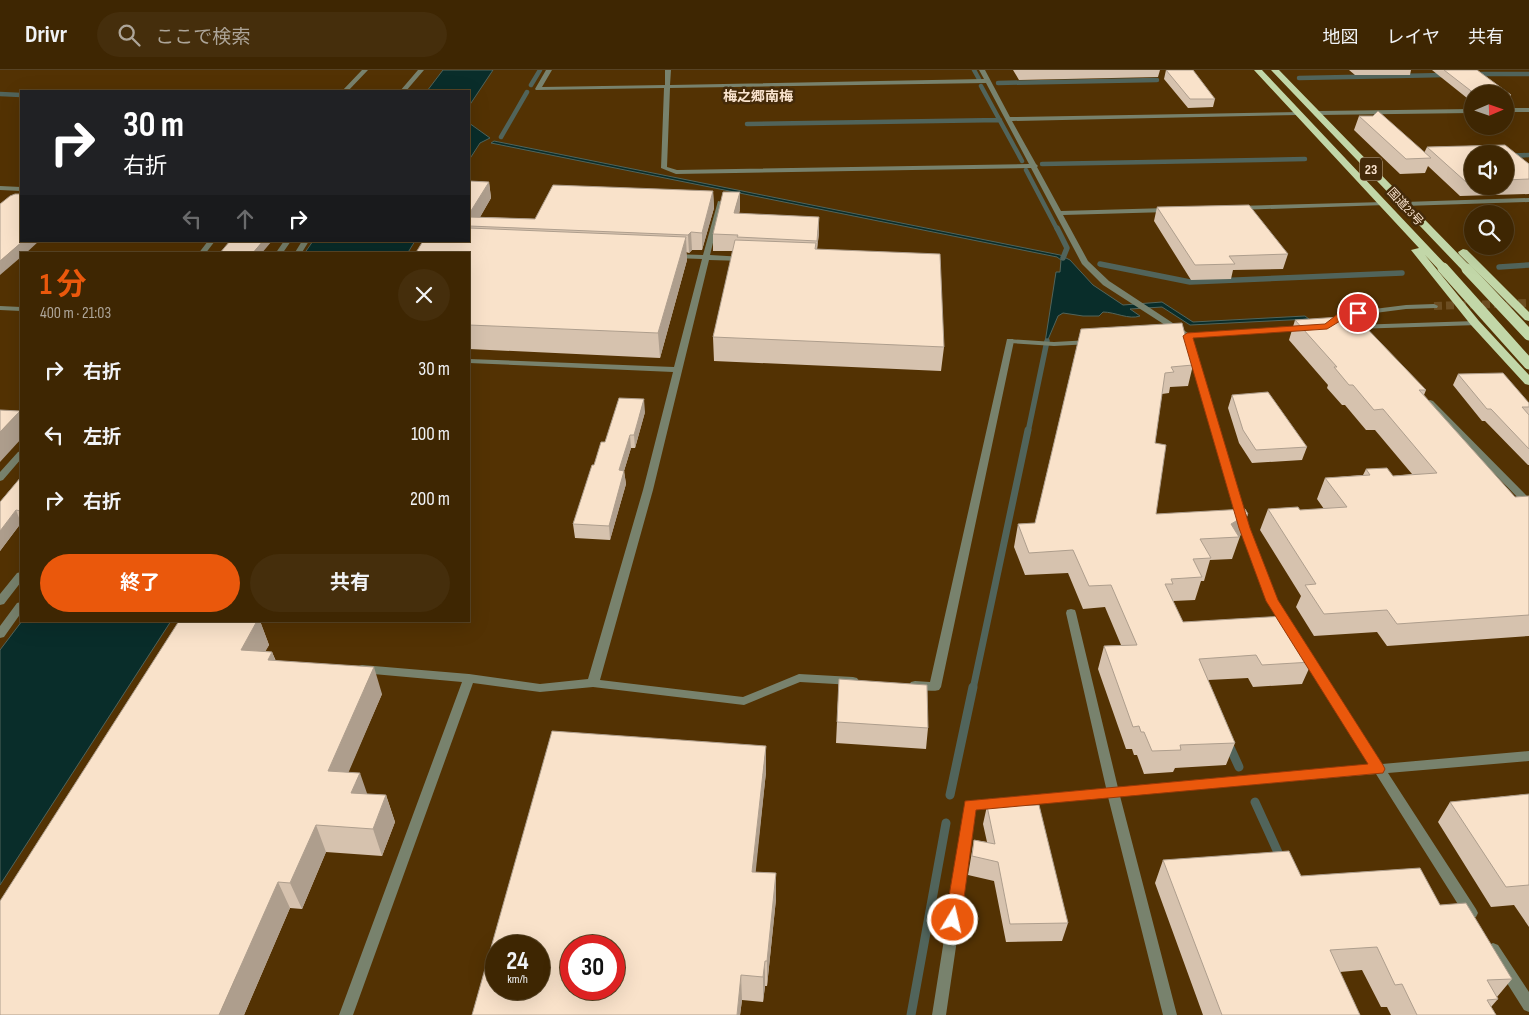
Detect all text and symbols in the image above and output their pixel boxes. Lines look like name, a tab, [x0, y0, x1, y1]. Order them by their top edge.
search box	[97, 12, 447, 57]
text: Drivr	[25, 20, 67, 49]
icon: search	[115, 21, 143, 49]
text: ここで検索	[155, 26, 250, 49]
text: 地図	[1323, 27, 1359, 48]
text: レイヤ	[1387, 27, 1440, 48]
text: 共有	[1468, 27, 1504, 48]
north arrow	[1464, 85, 1514, 135]
map controls	[1464, 85, 1514, 255]
district label: 梅之郷南梅	[723, 88, 793, 105]
text: 30 m	[123, 104, 184, 147]
icon: right	[40, 110, 105, 175]
button: sound	[1464, 145, 1514, 195]
text: 右折	[123, 153, 167, 180]
road number: 23	[1360, 158, 1382, 180]
street label: 国道23号	[1384, 185, 1426, 229]
icon: left	[178, 205, 206, 233]
icon: ahead	[231, 205, 259, 233]
icon: right	[284, 205, 312, 233]
button: search	[1464, 205, 1514, 255]
text: 1 分	[40, 267, 86, 303]
button: close	[398, 269, 450, 321]
pin	[1337, 292, 1379, 334]
icon: arrive	[1344, 299, 1372, 327]
text: 400 m · 21:03	[40, 304, 111, 323]
icon: right	[40, 356, 68, 384]
text: 30 m	[418, 358, 450, 381]
text: 右折	[83, 361, 121, 384]
icon: left	[40, 421, 68, 449]
text: 100 m	[411, 423, 450, 446]
text: 左折	[83, 426, 121, 449]
icon: right	[40, 486, 68, 514]
text: 200 m	[410, 488, 450, 511]
text: 右折	[83, 491, 121, 514]
button: 終了	[40, 554, 240, 612]
button: 共有	[250, 554, 450, 612]
position arrow	[926, 893, 978, 945]
speed limit sign: 30	[560, 935, 625, 1000]
text: 24	[506, 946, 529, 977]
text: km/h	[507, 972, 528, 987]

